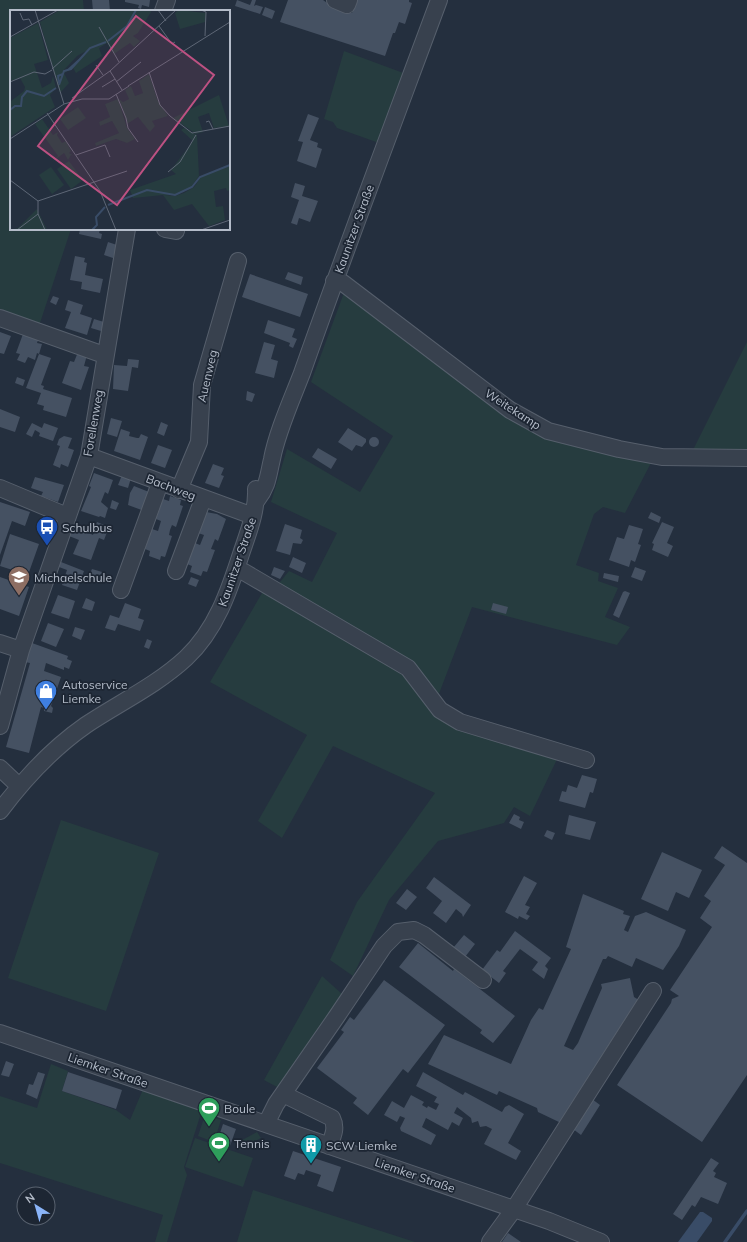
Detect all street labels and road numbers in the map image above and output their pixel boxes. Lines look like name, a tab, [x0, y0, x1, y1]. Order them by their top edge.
street label: Kaunitzer Straße	[331, 183, 377, 275]
street label: Auenweg	[194, 348, 220, 404]
street label: Weitekamp	[482, 385, 544, 433]
street label: Forellenweg	[80, 388, 106, 458]
street label: Bachweg	[144, 471, 198, 503]
street label: Kaunitzer Straße	[215, 515, 259, 609]
street label: Liemker Straße	[66, 1049, 150, 1091]
street label: Liemker Straße	[373, 1154, 457, 1196]

